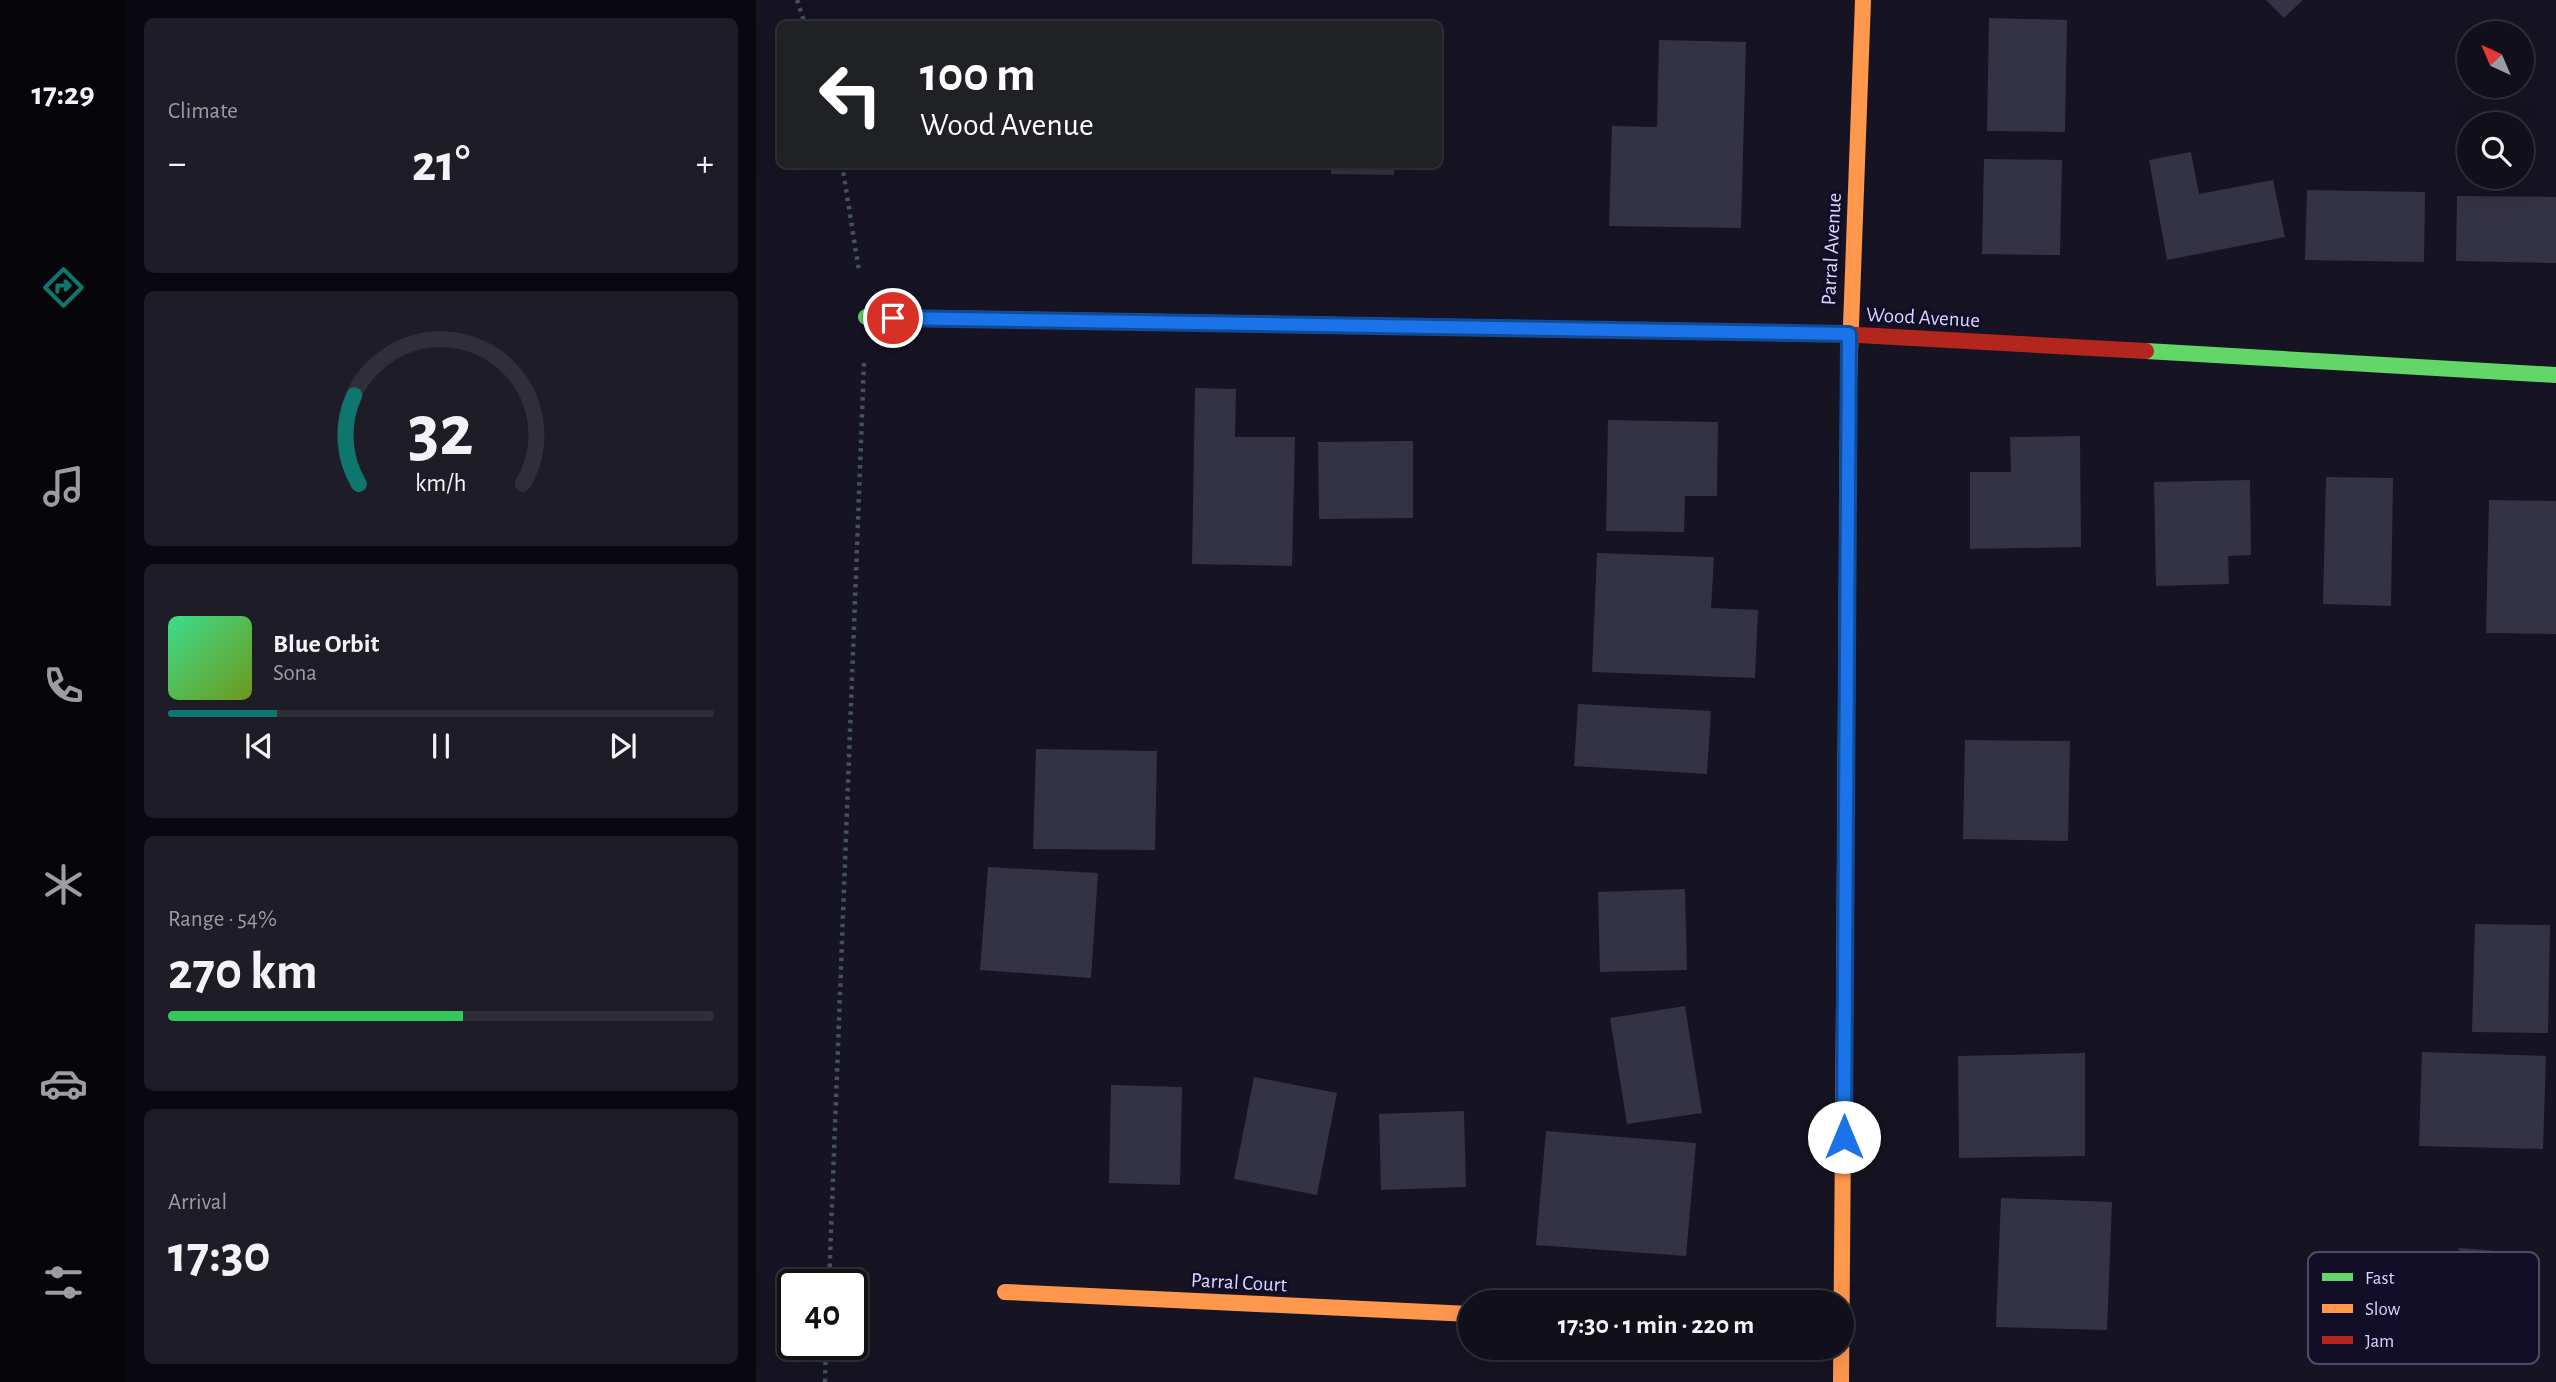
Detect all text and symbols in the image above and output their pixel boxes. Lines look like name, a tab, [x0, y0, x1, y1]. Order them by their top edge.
north arrow	[2457, 21, 2534, 98]
map controls	[2457, 21, 2534, 189]
icon: left	[805, 49, 896, 140]
text: 100 m	[920, 51, 1036, 100]
text: 17:29	[31, 78, 95, 110]
text: Climate	[168, 100, 238, 123]
text: Wood Avenue	[920, 109, 1094, 141]
button: search	[2457, 112, 2534, 189]
text: 21°	[412, 138, 470, 190]
text: −	[168, 145, 186, 183]
text: +	[696, 145, 714, 183]
street label: Parral Avenue	[1818, 192, 1845, 306]
icon: directions	[39, 263, 88, 312]
pin	[863, 288, 923, 348]
icon: arrive	[874, 299, 912, 337]
street label: Wood Avenue	[1865, 304, 1980, 331]
text: 32	[408, 397, 474, 470]
icon: music	[39, 462, 88, 511]
text: km/h	[415, 471, 467, 496]
text: Blue Orbit	[273, 631, 379, 657]
icon: phone	[39, 661, 88, 710]
text: Sona	[273, 662, 317, 685]
icon: previous	[240, 727, 278, 765]
icon: pause	[422, 727, 460, 765]
icon: next	[604, 727, 642, 765]
icon: climate	[39, 860, 88, 909]
text: Range · 54%	[168, 908, 277, 931]
text: 270 km	[168, 946, 318, 998]
icon: car	[39, 1059, 88, 1108]
position arrow	[1807, 1100, 1881, 1174]
text: Arrival	[168, 1191, 227, 1214]
text: 17:30	[168, 1229, 271, 1281]
legend	[2308, 1252, 2539, 1364]
icon: filters	[39, 1258, 88, 1307]
speed limit sign: 40	[777, 1269, 868, 1360]
street label: Parral Court	[1190, 1269, 1288, 1296]
text: Fast	[2365, 1269, 2395, 1288]
text: Slow	[2365, 1300, 2401, 1319]
text: 17:30 · 1 min · 220 m	[1558, 1312, 1754, 1338]
text: Jam	[2365, 1332, 2394, 1351]

